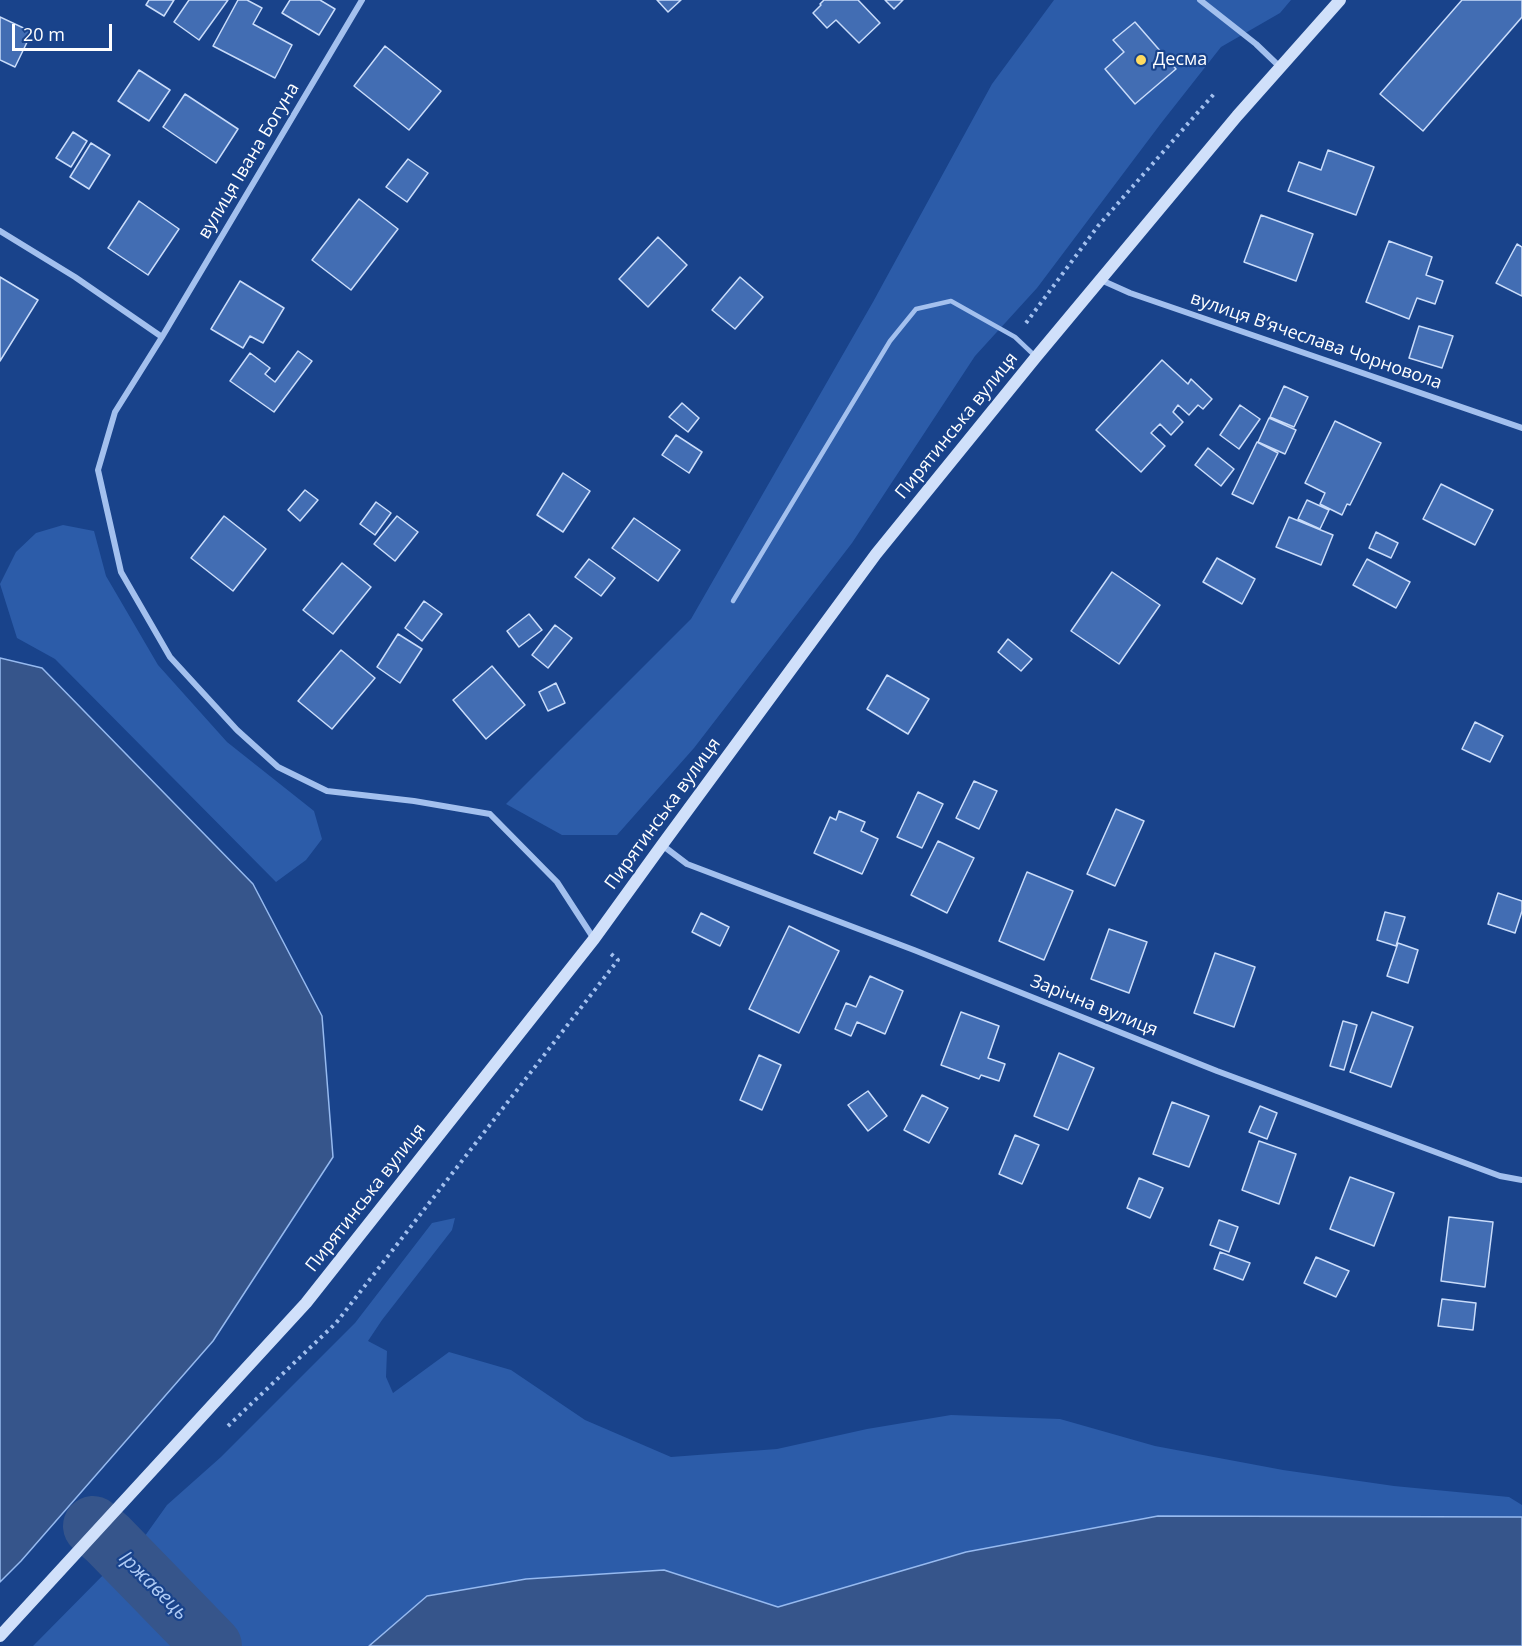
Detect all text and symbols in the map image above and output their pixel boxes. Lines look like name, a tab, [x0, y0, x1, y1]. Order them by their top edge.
scale bar	[15, 12, 116, 50]
text: 20 m	[23, 22, 65, 46]
place label: Десма	[1153, 49, 1207, 71]
marker: Десма	[1134, 53, 1148, 67]
street label: вулиця Івана Богуна	[194, 79, 304, 243]
street label: вулиця Вʼячеслава Чорновола	[1187, 288, 1445, 394]
street label: Пирятинська вулиця	[891, 348, 1023, 504]
street label: Пирятинська вулиця	[601, 734, 725, 894]
street label: Зарічна вулиця	[1027, 971, 1161, 1041]
street label: Пирятинська вулиця	[301, 1119, 431, 1277]
water label: Іржавець	[113, 1546, 193, 1626]

